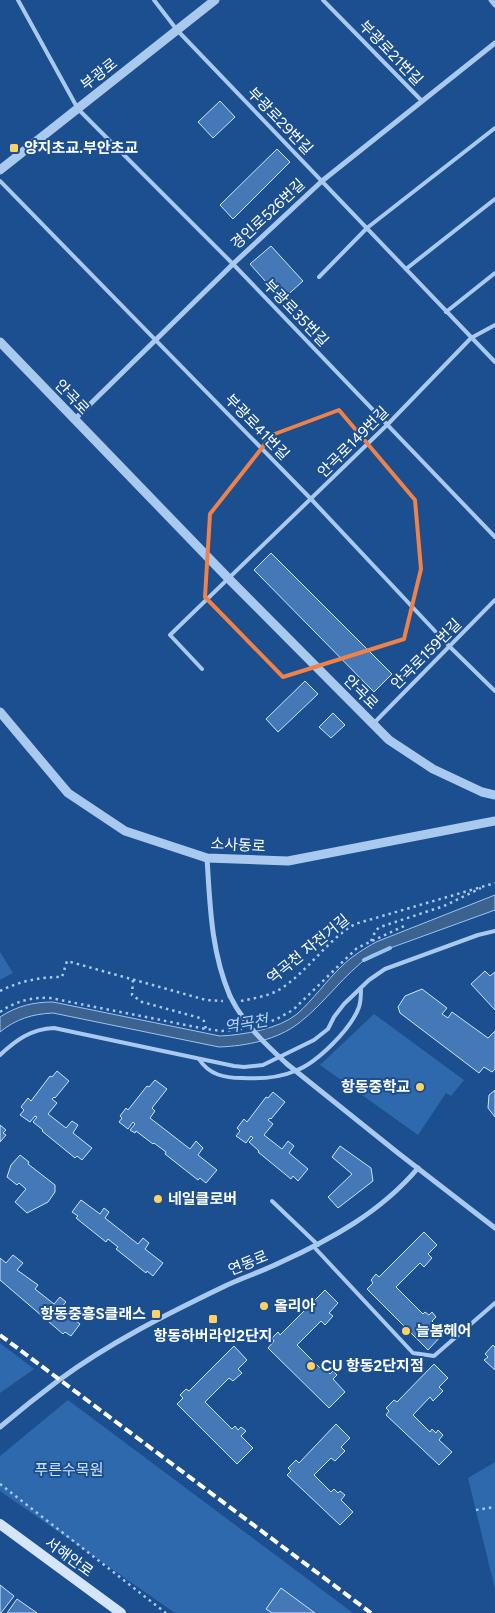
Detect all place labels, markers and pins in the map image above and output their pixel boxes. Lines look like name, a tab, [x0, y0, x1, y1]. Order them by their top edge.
place label: 양지초교.부안초교	[24, 139, 138, 157]
marker: 양지초교.부안초교	[8, 142, 20, 154]
place label: 항동중학교	[341, 1078, 410, 1096]
marker: 항동중학교	[414, 1081, 426, 1093]
place label: 네일클로버	[168, 1190, 237, 1208]
marker: 네일클로버	[152, 1193, 164, 1205]
place label: 올리아	[274, 1297, 316, 1315]
marker: 올리아	[258, 1300, 270, 1312]
place label: 항동중흥S클래스	[40, 1305, 146, 1323]
marker: 항동중흥S클래스	[150, 1308, 162, 1320]
marker: 항동하버라인2단지	[207, 1313, 219, 1325]
place label: 늘봄헤어	[416, 1322, 471, 1340]
marker: 늘봄헤어	[400, 1325, 412, 1337]
place label: 항동하버라인2단지	[153, 1327, 273, 1345]
place label: CU 항동2단지점	[321, 1357, 424, 1375]
marker: CU 항동2단지점	[305, 1360, 317, 1372]

